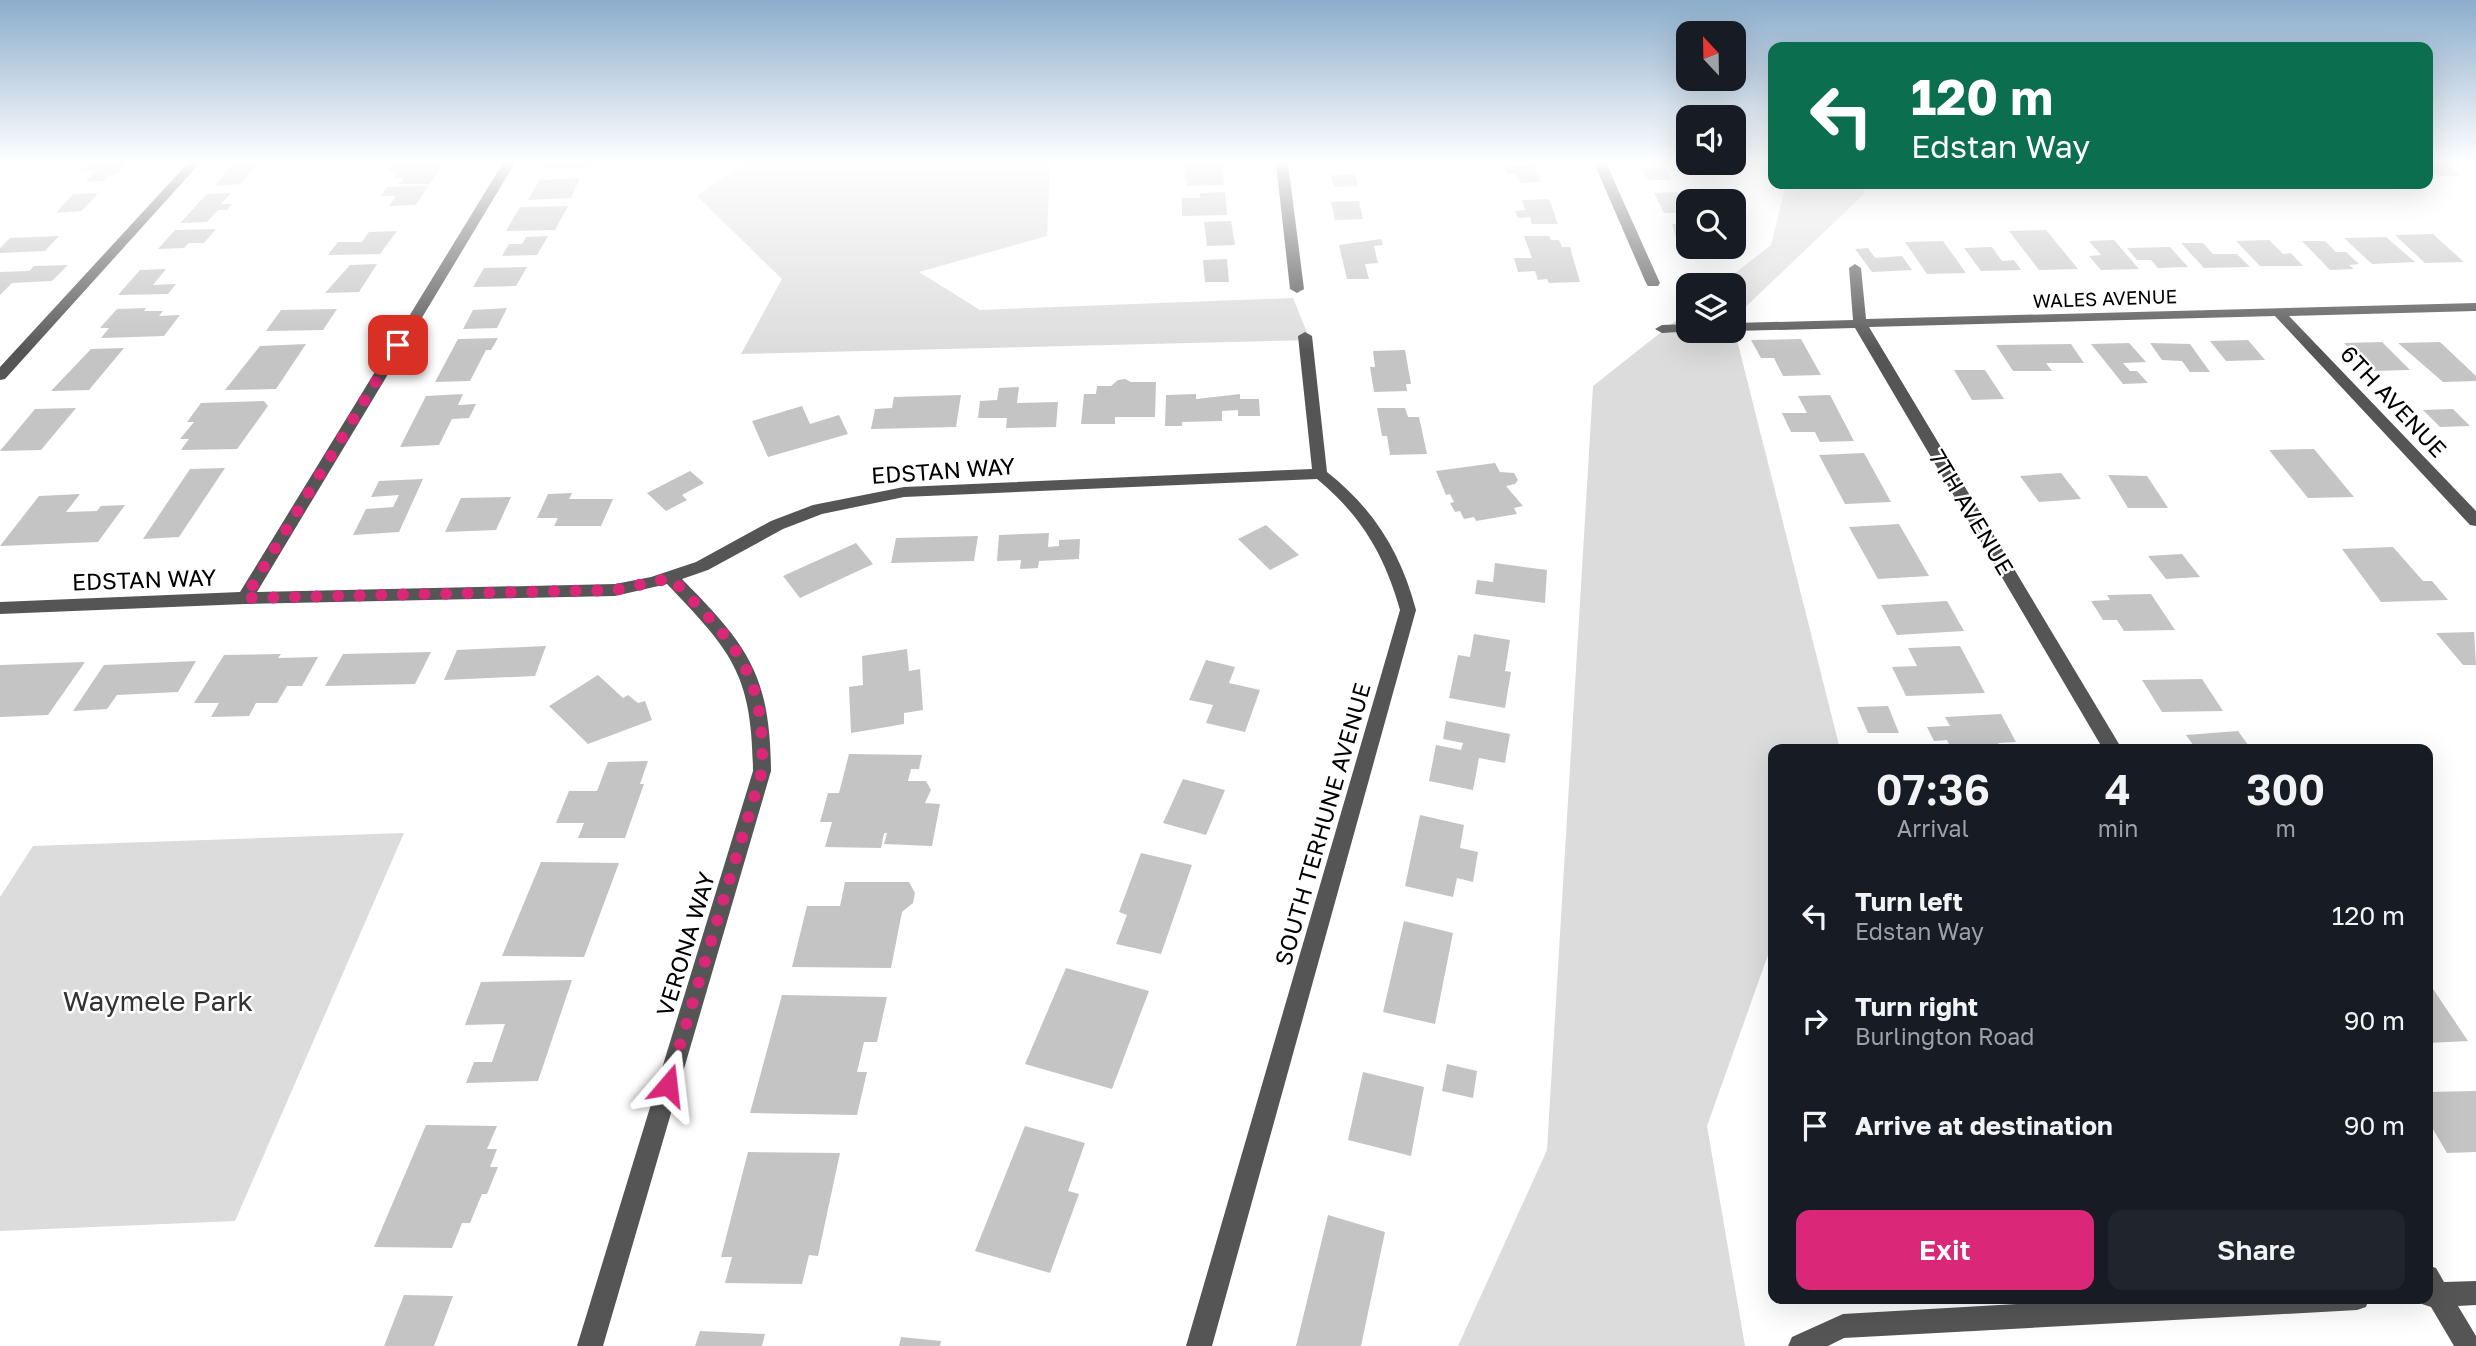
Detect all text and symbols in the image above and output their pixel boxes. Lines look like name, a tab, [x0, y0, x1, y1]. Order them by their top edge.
north arrow	[1676, 21, 1746, 91]
map controls	[1676, 21, 1746, 343]
text: 120 m	[1911, 67, 2053, 126]
icon: left	[1796, 70, 1887, 161]
button: sound	[1676, 105, 1746, 175]
text: Edstan Way	[1911, 127, 2090, 165]
button: search	[1676, 189, 1746, 259]
button: layers	[1676, 273, 1746, 343]
street label: WALES AVENUE	[2032, 284, 2178, 312]
pin	[368, 315, 428, 375]
icon: arrive	[379, 326, 417, 364]
street label: 6TH AVENUE	[2335, 339, 2453, 463]
street label: 7TH AVENUE	[1924, 444, 2020, 580]
street label: EDSTAN WAY	[870, 451, 1016, 489]
street label: EDSTAN WAY	[71, 562, 217, 596]
street label: SOUTH TERHUNE AVENUE	[1268, 680, 1376, 968]
text: 07:36	[1876, 764, 1990, 814]
text: 4	[2105, 764, 2131, 814]
text: 300	[2246, 764, 2325, 814]
text: Arrival	[1897, 814, 1969, 842]
text: min	[2098, 814, 2138, 842]
text: m	[2275, 814, 2296, 842]
street label: VERONA WAY	[650, 868, 720, 1019]
text: Turn left	[1855, 886, 1963, 917]
icon: left	[1796, 897, 1834, 935]
text: 120 m	[2332, 900, 2405, 931]
text: Edstan Way	[1855, 917, 1984, 945]
park label: Waymele Park	[63, 984, 253, 1017]
text: Turn right	[1855, 991, 1978, 1022]
icon: right	[1796, 1002, 1834, 1040]
text: 90 m	[2344, 1005, 2405, 1036]
text: Burlington Road	[1855, 1022, 2034, 1050]
position arrow	[631, 1048, 705, 1122]
icon: arrive	[1796, 1107, 1834, 1145]
text: Arrive at destination	[1855, 1110, 2113, 1141]
text: 90 m	[2344, 1110, 2405, 1141]
button: Exit	[1796, 1210, 2094, 1290]
button: Share	[2108, 1210, 2405, 1290]

